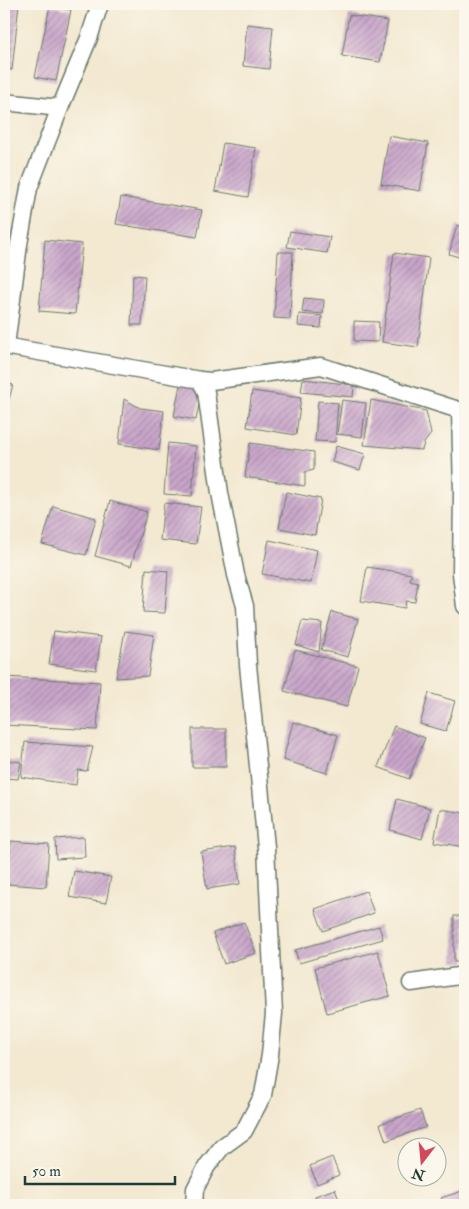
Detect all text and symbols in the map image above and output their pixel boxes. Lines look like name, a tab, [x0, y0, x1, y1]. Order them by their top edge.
north arrow	[396, 1136, 446, 1186]
scale bar	[25, 1154, 175, 1186]
text: 50 m	[32, 1162, 61, 1181]
text: N	[410, 1164, 428, 1184]

